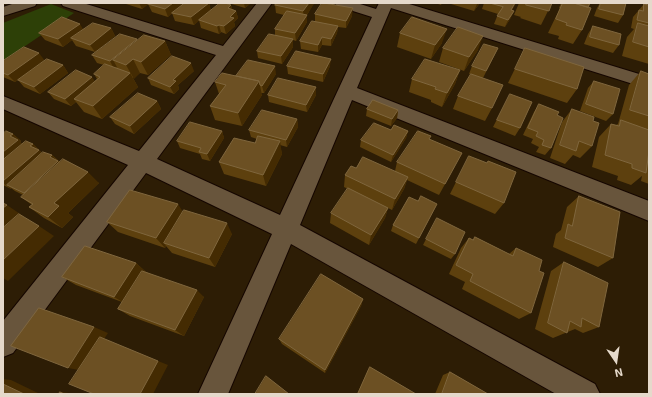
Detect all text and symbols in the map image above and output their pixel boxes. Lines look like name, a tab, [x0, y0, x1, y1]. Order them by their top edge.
north arrow	[596, 341, 636, 381]
text: N	[613, 366, 624, 380]

